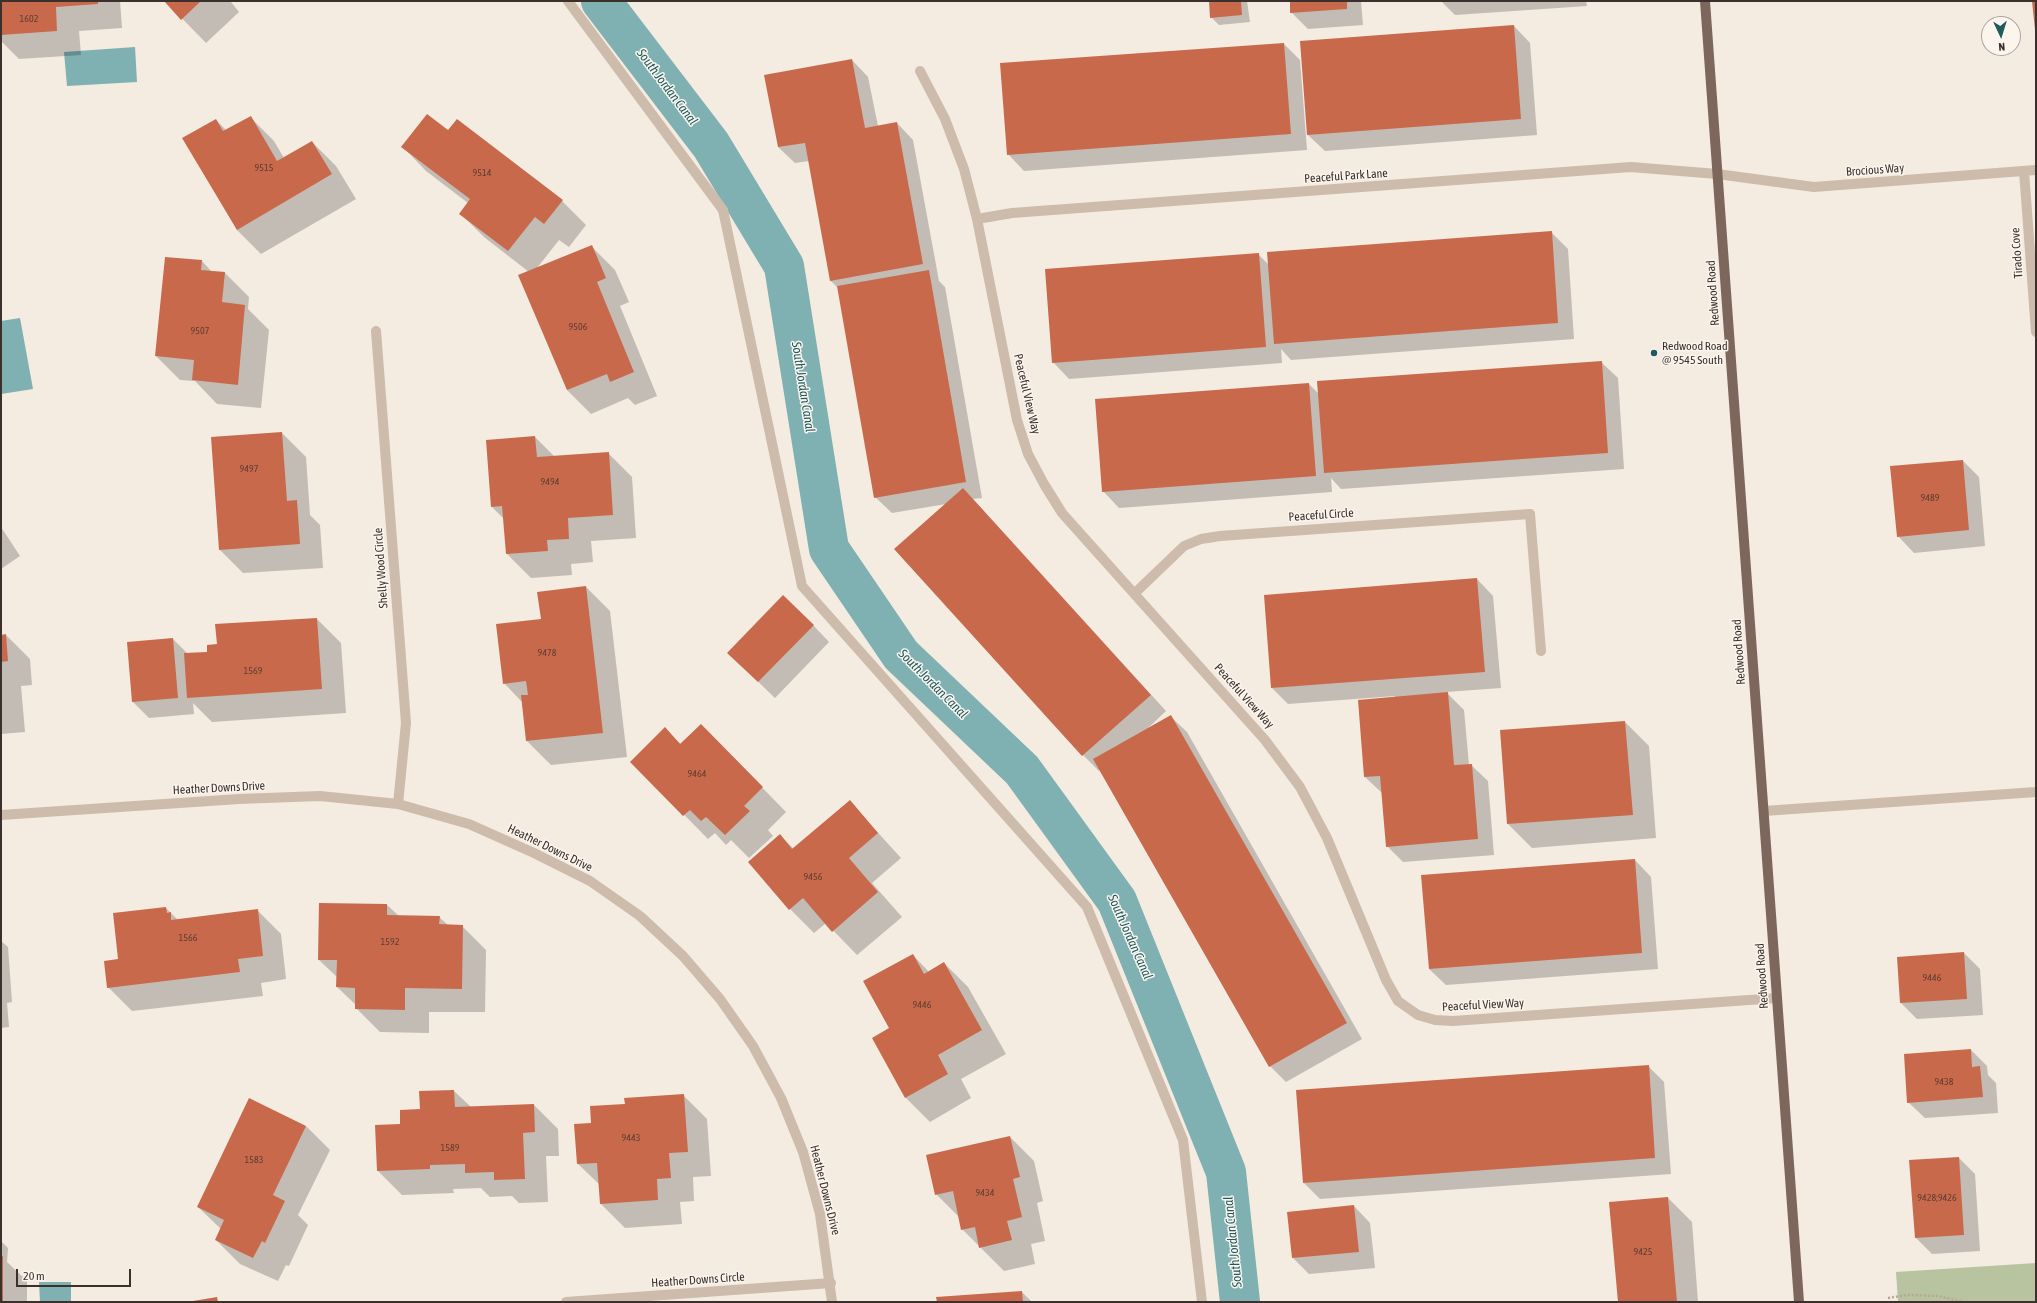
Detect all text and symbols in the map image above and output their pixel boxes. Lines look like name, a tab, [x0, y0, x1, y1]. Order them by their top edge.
house number: 1602	[20, 13, 38, 25]
north arrow	[1981, 16, 2021, 56]
text: N	[1998, 41, 2005, 53]
water label: South Jordan Canal	[633, 46, 701, 128]
street label: Brocious Way	[1845, 161, 1905, 179]
house number: 9515	[255, 162, 273, 174]
street label: Peaceful Park Lane	[1304, 166, 1388, 186]
house number: 9514	[473, 167, 491, 179]
street label: Tirado Cove	[2008, 227, 2026, 279]
street label: Redwood Road	[1704, 260, 1722, 326]
house number: 9506	[569, 321, 587, 333]
house number: 9507	[191, 325, 209, 337]
place label: Redwood Road @ 9545 South	[1662, 339, 1728, 367]
water label: South Jordan Canal	[788, 341, 818, 433]
marker: Redwood Road @ 9545 South	[1649, 348, 1659, 358]
street label: Peaceful View Way	[1011, 352, 1043, 436]
house number: 9497	[240, 463, 258, 475]
house number: 9494	[541, 476, 559, 488]
house number: 9489	[1921, 492, 1939, 504]
street label: Peaceful Circle	[1288, 506, 1354, 524]
street label: Shelly Wood Circle	[371, 527, 391, 609]
street label: Redwood Road	[1730, 619, 1748, 685]
water label: South Jordan Canal	[895, 646, 971, 722]
house number: 9478	[538, 647, 556, 659]
street label: Peaceful View Way	[1211, 661, 1277, 731]
house number: 1569	[244, 665, 262, 677]
house number: 9464	[688, 768, 706, 780]
street label: Heather Downs Drive	[173, 778, 265, 798]
street label: Heather Downs Drive	[505, 821, 595, 875]
house number: 9456	[804, 871, 822, 883]
water label: South Jordan Canal	[1104, 892, 1156, 982]
house number: 1566	[179, 932, 197, 944]
house number: 1592	[381, 936, 399, 948]
street label: Redwood Road	[1753, 943, 1771, 1009]
house number: 9446	[1923, 972, 1941, 984]
street label: Peaceful View Way	[1442, 996, 1524, 1014]
house number: 9446	[913, 999, 931, 1011]
house number: 9438	[1935, 1076, 1953, 1088]
house number: 9443	[622, 1132, 640, 1144]
house number: 1589	[441, 1142, 459, 1154]
street label: Heather Downs Drive	[807, 1143, 843, 1237]
house number: 1583	[245, 1154, 263, 1166]
house number: 9434	[976, 1187, 994, 1199]
house number: 9428;9426	[1917, 1192, 1957, 1204]
water label: South Jordan Canal	[1220, 1196, 1246, 1288]
house number: 9425	[1634, 1246, 1652, 1258]
scale bar	[18, 1261, 133, 1287]
text: 20 m	[23, 1269, 45, 1283]
street label: Heather Downs Circle	[651, 1270, 745, 1290]

